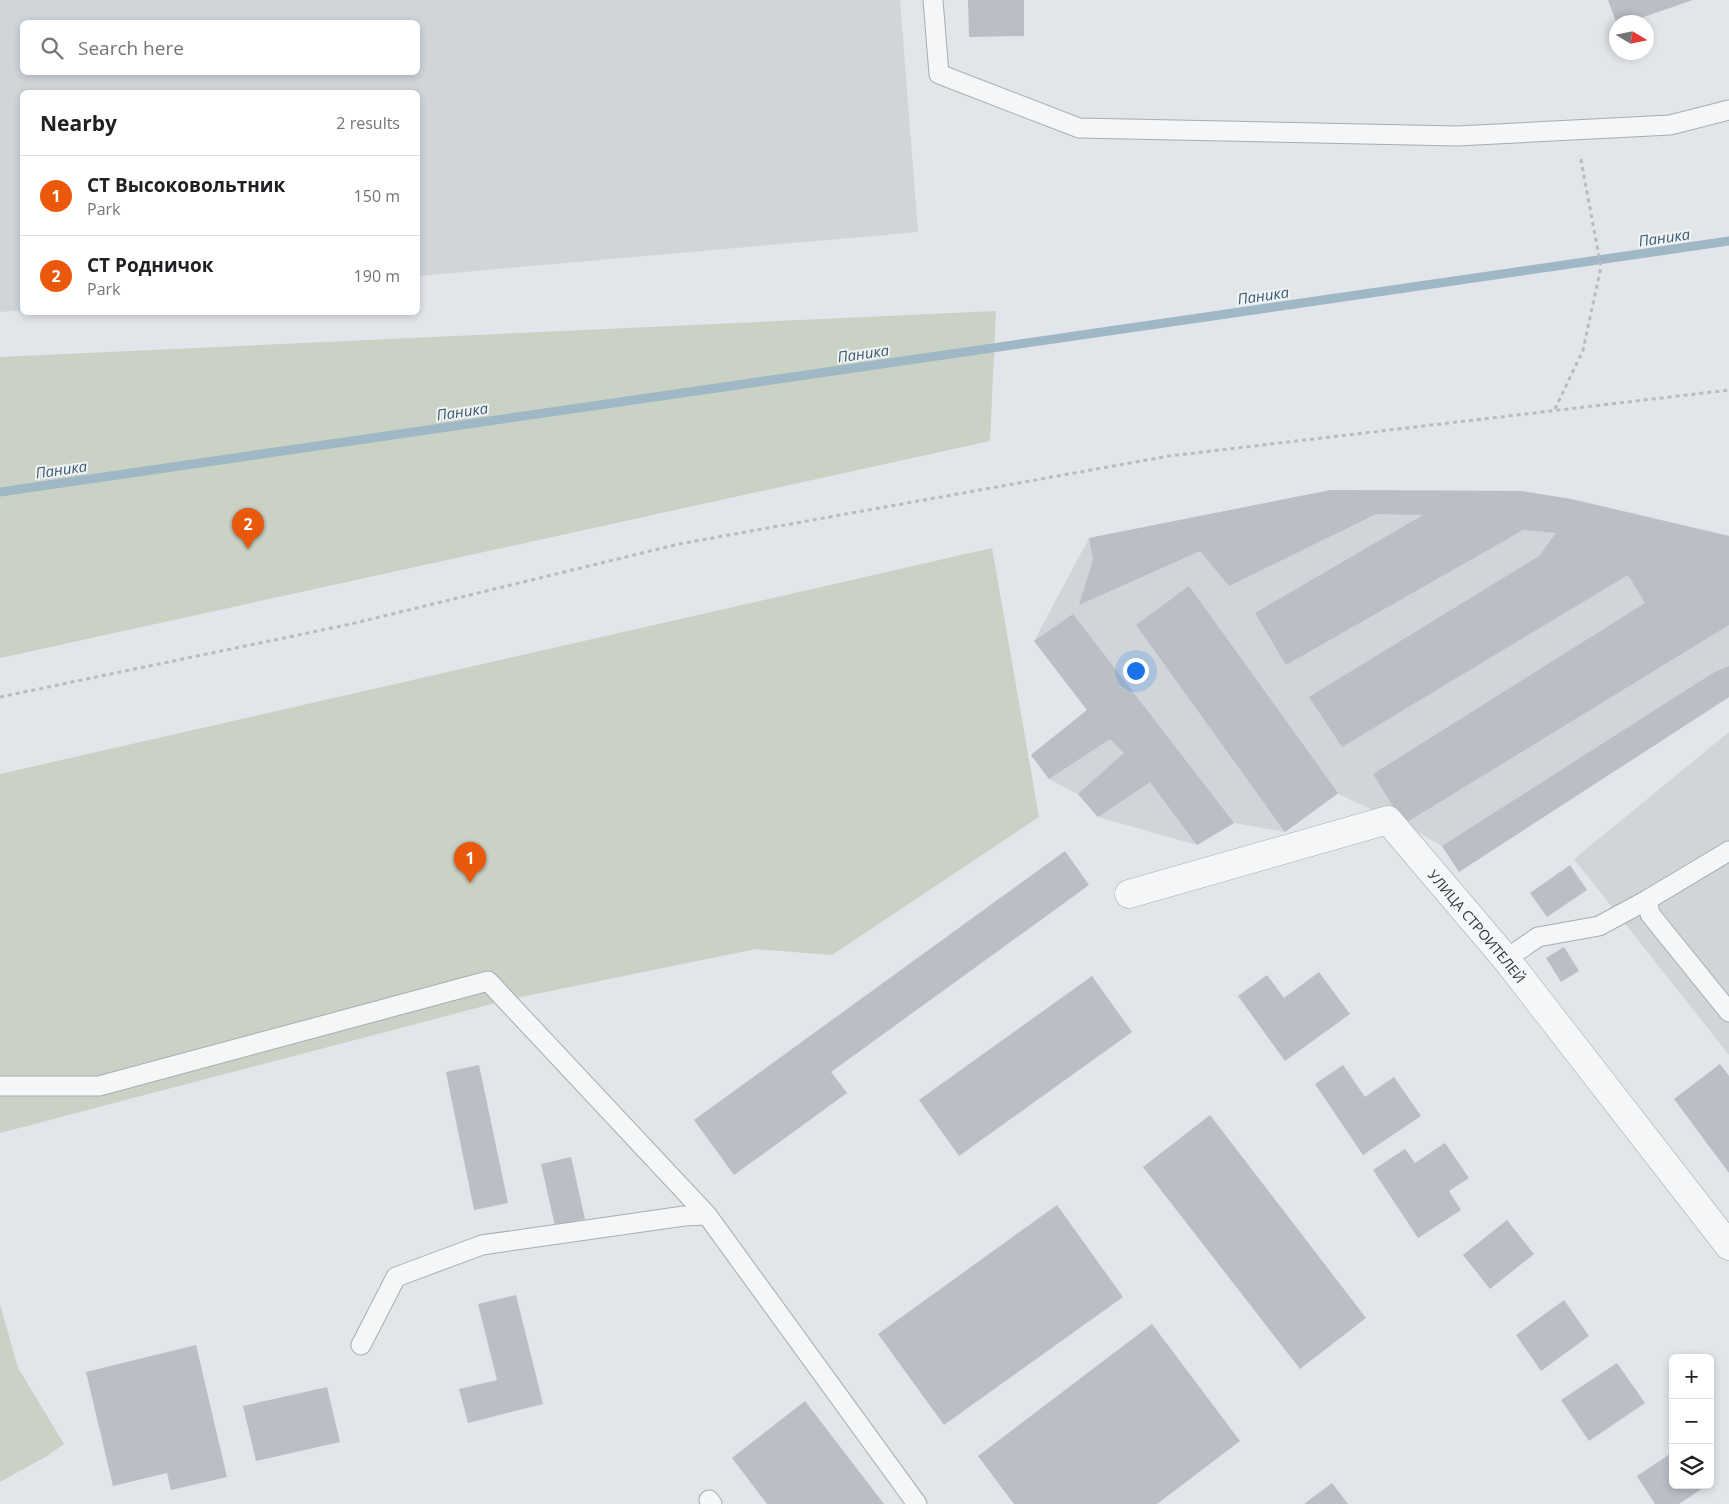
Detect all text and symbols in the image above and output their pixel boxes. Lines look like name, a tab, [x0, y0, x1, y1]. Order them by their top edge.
north arrow	[1609, 15, 1654, 60]
search box	[20, 20, 420, 75]
icon: search	[38, 34, 66, 62]
text: Search here	[78, 35, 184, 61]
text: Nearby	[40, 109, 117, 137]
text: 2 results	[336, 112, 400, 134]
text: СТ Высоковольтник	[87, 172, 285, 198]
text: 1	[51, 185, 61, 207]
text: 150 m	[354, 185, 400, 207]
text: Park	[87, 198, 120, 220]
water label: Паника	[1637, 223, 1692, 251]
text: СТ Родничок	[87, 252, 214, 278]
text: 2	[51, 265, 61, 287]
text: 190 m	[354, 265, 400, 287]
text: Park	[87, 278, 120, 300]
water label: Паника	[1236, 281, 1291, 309]
water label: Паника	[836, 339, 891, 367]
water label: Паника	[435, 397, 490, 425]
water label: Паника	[34, 455, 89, 483]
pin: 2	[232, 508, 264, 549]
your location	[1123, 658, 1149, 684]
pin: 1	[454, 842, 486, 883]
street label: УЛИЦА СТРОИТЕЛЕЙ	[1424, 865, 1530, 986]
map controls	[1669, 1354, 1714, 1489]
button: +	[1669, 1354, 1714, 1399]
button: −	[1669, 1399, 1714, 1444]
button: layers	[1669, 1444, 1714, 1489]

